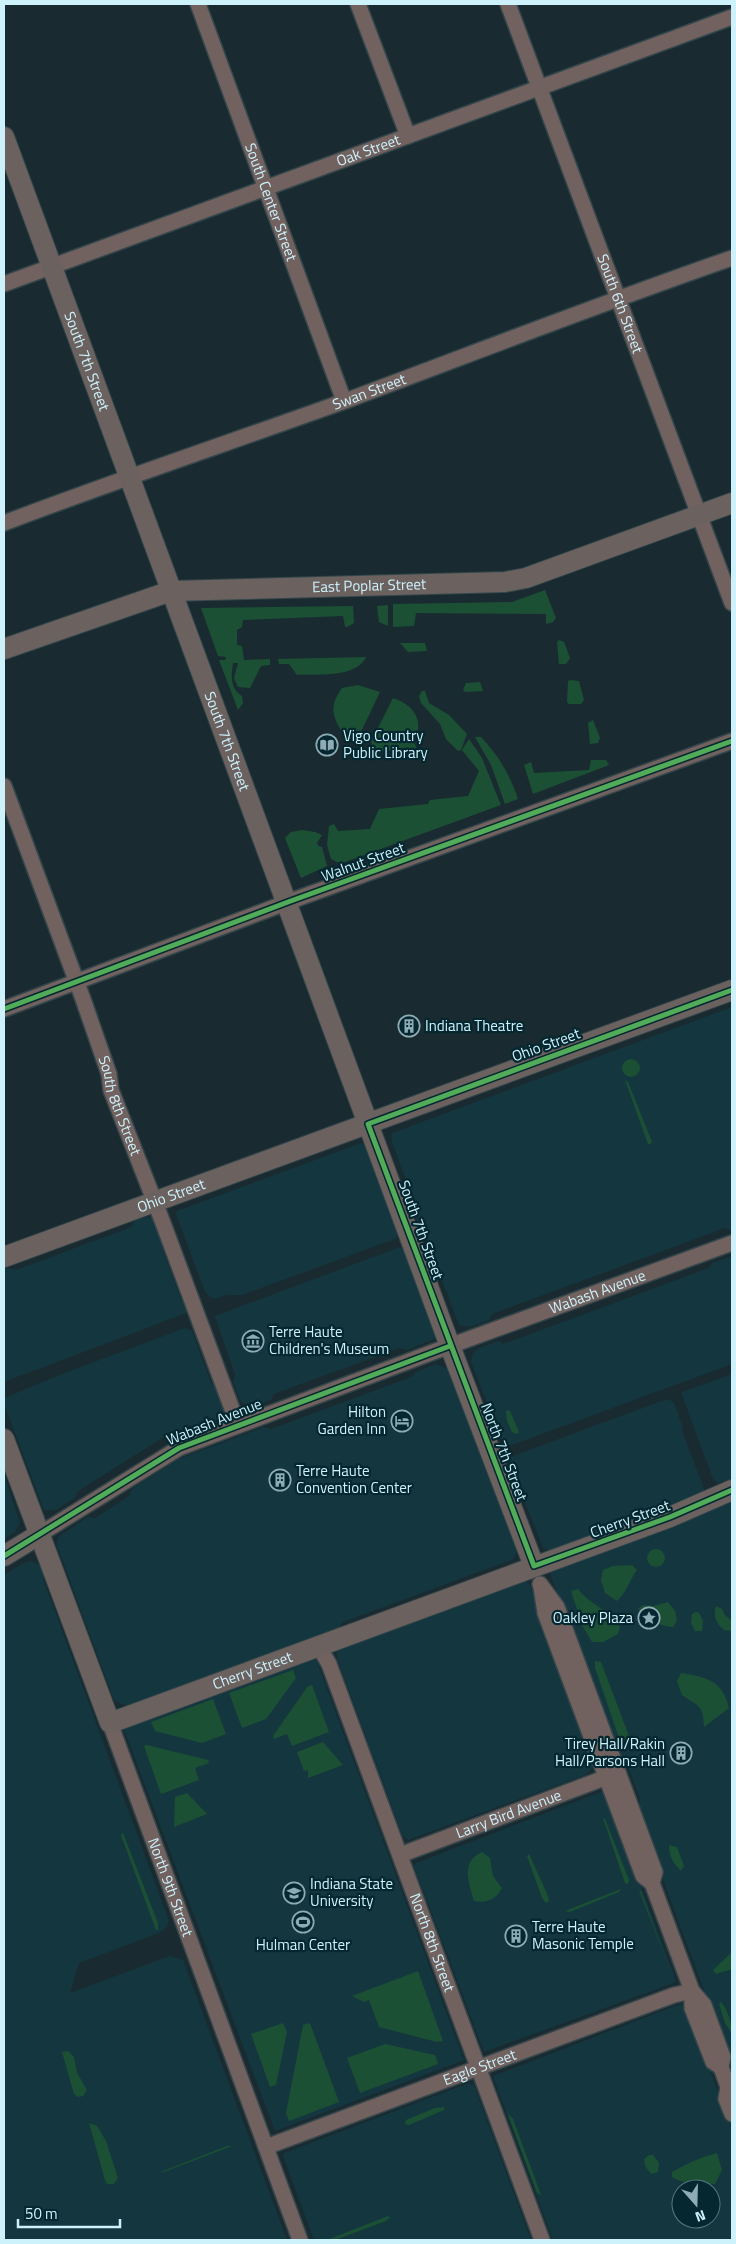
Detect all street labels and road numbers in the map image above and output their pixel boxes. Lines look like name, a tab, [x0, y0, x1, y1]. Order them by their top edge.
street label: Oak Street	[333, 127, 404, 172]
street label: South Center Street	[239, 140, 304, 265]
street label: South 6th Street	[591, 251, 650, 357]
street label: South 7th Street	[58, 308, 116, 415]
street label: Swan Street	[329, 367, 410, 416]
street label: East Poplar Street	[312, 572, 427, 598]
street label: South 7th Street	[199, 688, 256, 795]
street label: Walnut Street	[318, 836, 408, 887]
street label: Ohio Street	[508, 1021, 584, 1068]
street label: South 8th Street	[92, 1052, 148, 1159]
street label: Ohio Street	[134, 1172, 209, 1218]
street label: South 7th Street	[393, 1177, 450, 1283]
street label: Wabash Avenue	[546, 1263, 649, 1320]
street label: Wabash Avenue	[163, 1392, 265, 1451]
street label: North 7th Street	[475, 1399, 534, 1505]
street label: Cherry Street	[587, 1493, 674, 1544]
street label: Cherry Street	[209, 1645, 296, 1695]
street label: Larry Bird Avenue	[452, 1783, 565, 1844]
street label: North 9th Street	[142, 1835, 200, 1940]
street label: North 8th Street	[404, 1890, 461, 1996]
street label: Eagle Street	[440, 2043, 520, 2091]

